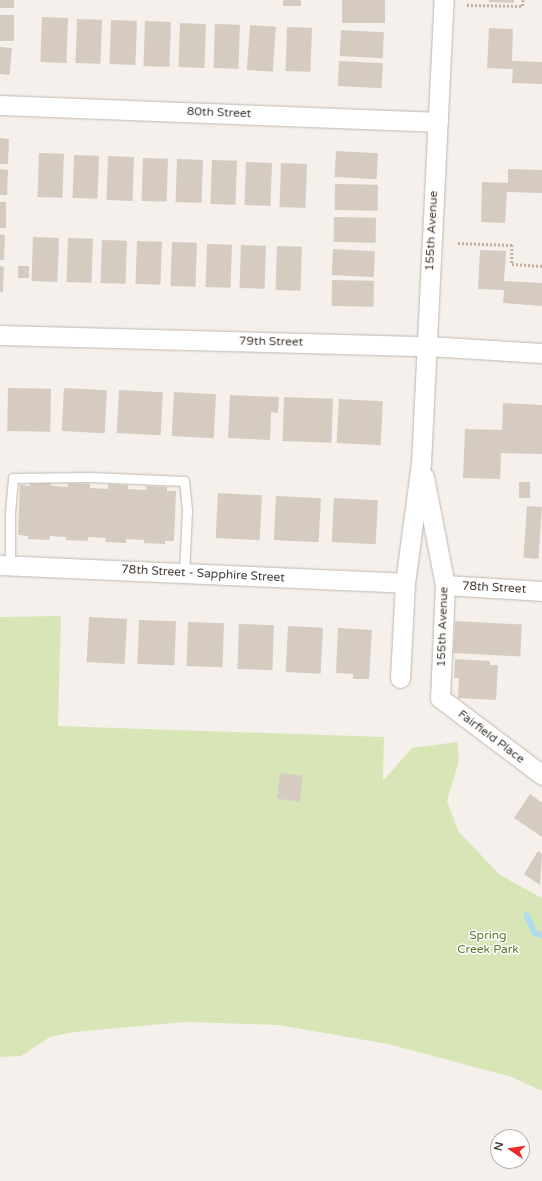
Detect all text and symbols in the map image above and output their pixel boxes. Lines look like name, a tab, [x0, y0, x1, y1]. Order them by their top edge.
street label: 80th Street	[187, 105, 251, 121]
street label: 155th Avenue	[423, 190, 441, 272]
street label: 79th Street	[239, 334, 303, 350]
street label: 78th Street - Sapphire Street	[121, 563, 285, 585]
street label: 78th Street	[461, 579, 527, 597]
street label: 155th Avenue	[434, 586, 452, 668]
street label: Fairfield Place	[455, 707, 527, 767]
park label: Spring Creek Park	[457, 929, 519, 957]
north arrow	[490, 1129, 530, 1169]
text: N	[491, 1141, 506, 1152]

